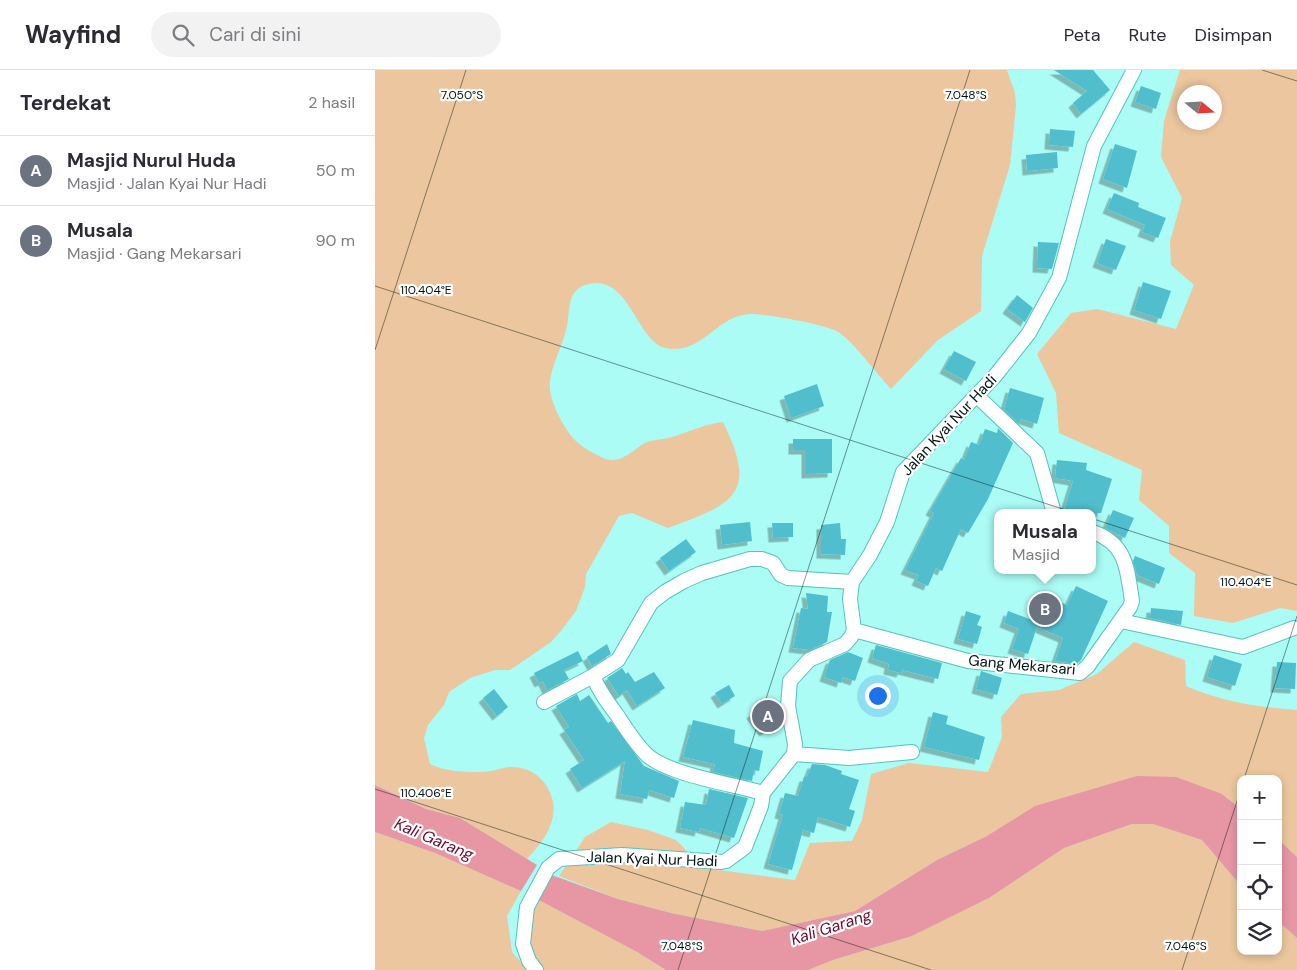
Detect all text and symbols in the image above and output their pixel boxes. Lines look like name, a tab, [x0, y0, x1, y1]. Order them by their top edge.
search box	[151, 12, 501, 57]
text: Wayfind	[25, 19, 121, 50]
icon: search	[169, 21, 197, 49]
text: Cari di sini	[209, 22, 301, 47]
text: Peta	[1064, 23, 1100, 47]
text: Rute	[1128, 23, 1167, 47]
text: Disimpan	[1195, 23, 1272, 47]
north arrow	[1177, 85, 1222, 130]
text: 7.050°S	[441, 87, 483, 103]
text: 7.048°S	[945, 87, 987, 103]
text: Terdekat	[20, 89, 111, 117]
text: 2 hasil	[308, 92, 355, 113]
text: Masjid Nurul Huda	[67, 148, 236, 173]
text: A	[30, 160, 42, 181]
text: 50 m	[316, 160, 355, 181]
text: Masjid · Jalan Kyai Nur Hadi	[67, 173, 267, 194]
text: Musala	[67, 218, 133, 243]
text: B	[31, 230, 41, 251]
text: 90 m	[315, 230, 355, 251]
text: Masjid · Gang Mekarsari	[67, 243, 242, 264]
text: 110.404°E	[400, 282, 452, 298]
street label: Jalan Kyai Nur Hadi	[897, 370, 1001, 480]
popup	[994, 509, 1096, 574]
text: Musala	[1012, 519, 1078, 544]
text: Masjid	[1012, 544, 1060, 565]
text: 110.404°E	[1220, 574, 1272, 590]
pin: B	[1029, 590, 1061, 628]
street label: Gang Mekarsari	[967, 650, 1077, 680]
your location	[865, 683, 891, 709]
pin: A	[752, 697, 784, 735]
map controls	[1237, 775, 1282, 955]
button: +	[1237, 775, 1282, 820]
text: 110.406°E	[400, 785, 452, 801]
water label: Kali Garang	[391, 813, 478, 865]
button: −	[1237, 820, 1282, 865]
street label: Jalan Kyai Nur Hadi	[586, 847, 718, 871]
button: locate	[1237, 865, 1282, 910]
water label: Kali Garang	[788, 904, 875, 950]
button: layers	[1237, 910, 1282, 955]
text: 7.048°S	[661, 938, 703, 954]
text: 7.046°S	[1165, 938, 1207, 954]

